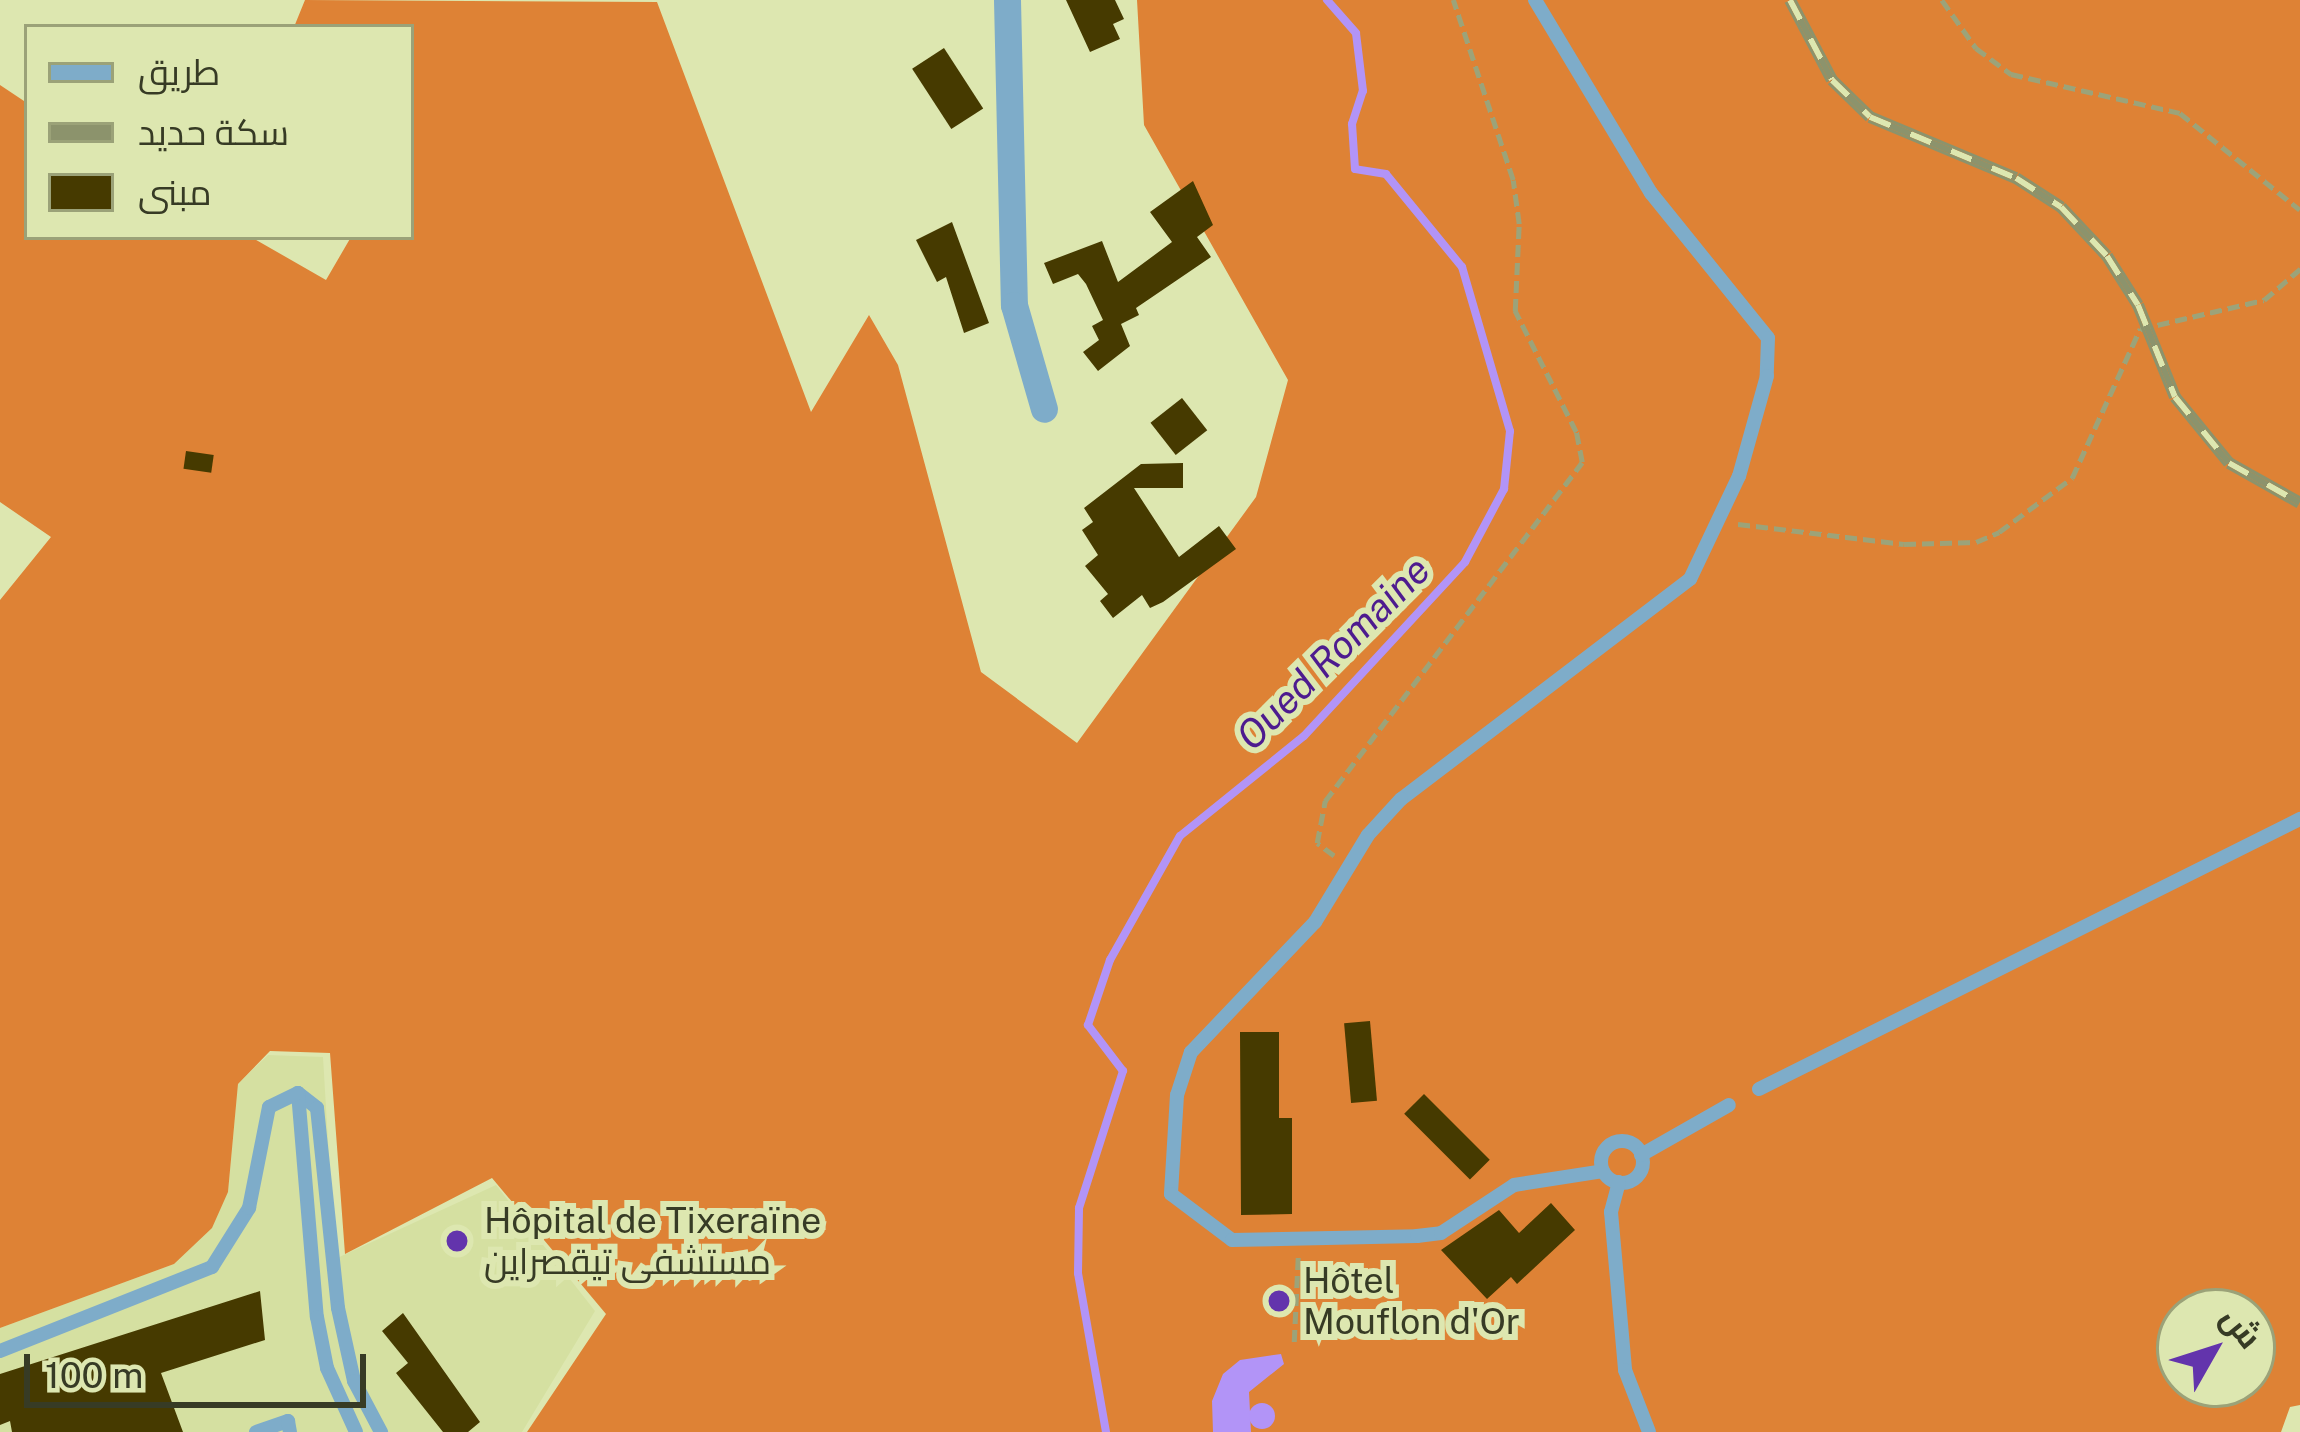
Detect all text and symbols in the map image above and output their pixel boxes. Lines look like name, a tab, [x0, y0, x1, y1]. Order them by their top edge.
legend	[24, 24, 414, 240]
text: طريق	[138, 51, 220, 93]
text: سكة حديد	[138, 111, 289, 153]
text: مبنى	[138, 171, 212, 213]
water label: Oued Romaine	[1227, 547, 1439, 759]
place label: Hôpital de Tixeraïne مستشفى تيقصراين	[484, 1198, 822, 1283]
marker: Hôpital de Tixeraïne مستشفى تيقصراين	[441, 1225, 473, 1257]
place label: Hôtel Mouflon d'Or	[1303, 1258, 1520, 1343]
marker: Hôtel Mouflon d'Or	[1266, 1288, 1292, 1314]
north arrow	[2156, 1288, 2276, 1408]
text: ش	[2214, 1299, 2270, 1356]
scale bar	[30, 1330, 372, 1404]
text: 100 m	[45, 1354, 143, 1396]

